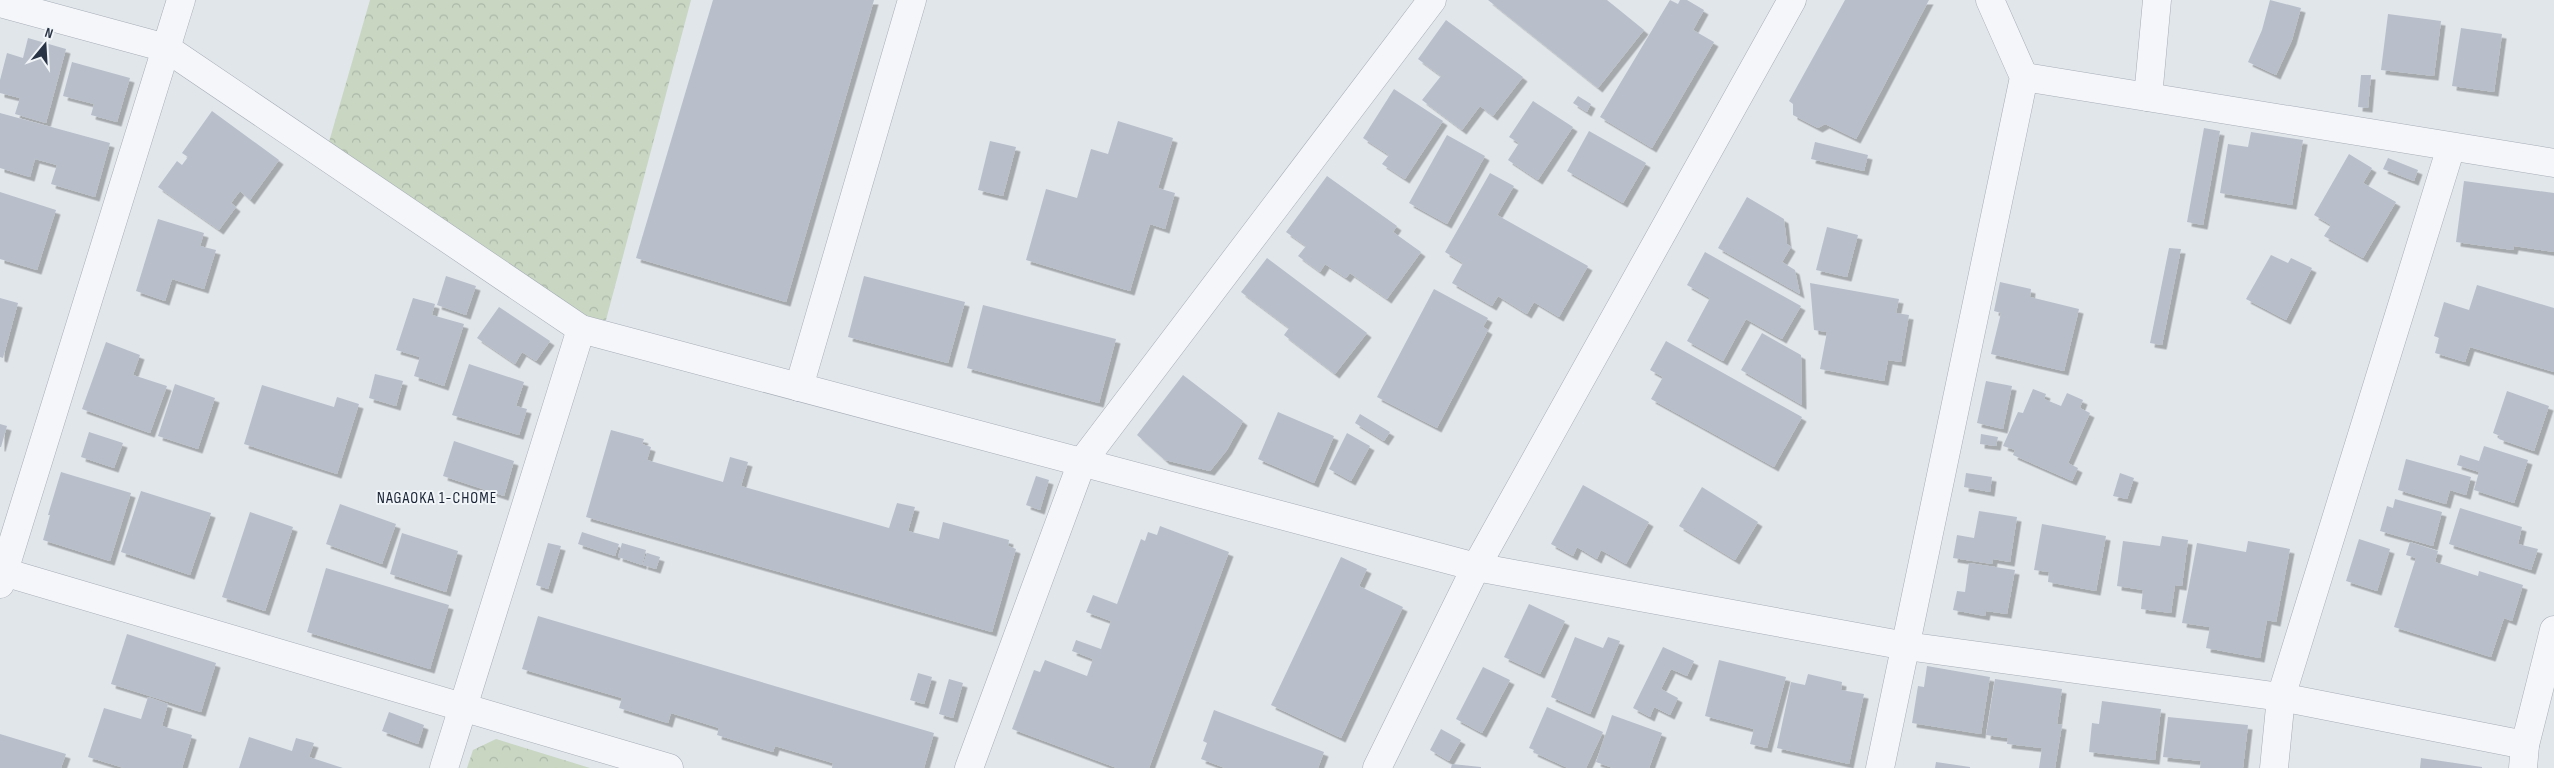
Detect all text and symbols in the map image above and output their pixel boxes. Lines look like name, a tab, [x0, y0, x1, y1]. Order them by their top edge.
north arrow	[20, 20, 70, 70]
text: N	[43, 24, 55, 42]
district label: NAGAOKA 1-CHOME	[377, 489, 497, 508]

